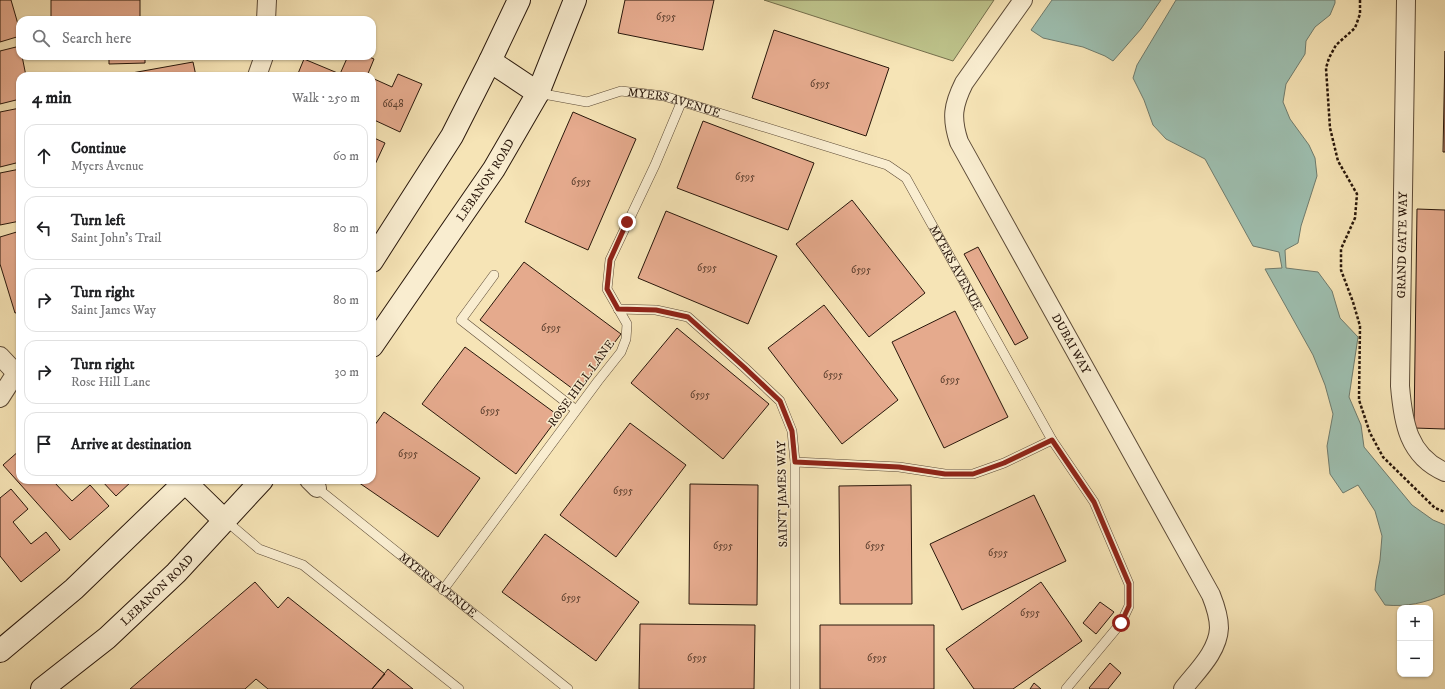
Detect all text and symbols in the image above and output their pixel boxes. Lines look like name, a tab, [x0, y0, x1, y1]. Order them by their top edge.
house number: 6595	[656, 11, 676, 23]
search box	[16, 16, 376, 60]
icon: search	[30, 27, 52, 49]
text: Search here	[62, 29, 131, 48]
house number: 6595	[810, 78, 830, 90]
street label: MYERS AVENUE	[627, 85, 723, 121]
text: 4 min	[32, 87, 71, 109]
text: Walk · 250 m	[292, 90, 360, 106]
house number: 6648	[382, 98, 404, 110]
street label: LEBANON ROAD	[453, 136, 518, 224]
text: Continue	[71, 139, 126, 158]
icon: ahead	[33, 145, 55, 167]
text: 60 m	[333, 148, 359, 164]
text: Myers Avenue	[71, 158, 144, 174]
house number: 6595	[735, 171, 755, 183]
house number: 6595	[571, 176, 591, 188]
street label: GRAND GATE WAY	[1394, 191, 1411, 299]
text: Turn left	[71, 211, 125, 230]
route end	[618, 213, 636, 231]
icon: left	[33, 217, 55, 239]
text: 80 m	[333, 220, 359, 236]
street label: MYERS AVENUE	[926, 223, 986, 314]
text: Saint John's Trail	[71, 230, 161, 246]
house number: 6595	[697, 262, 717, 274]
house number: 6595	[851, 264, 871, 276]
text: Turn right	[71, 283, 134, 302]
icon: right	[33, 289, 55, 311]
text: 80 m	[333, 292, 359, 308]
text: Saint James Way	[71, 302, 156, 318]
street label: DUBAI WAY	[1048, 311, 1094, 377]
house number: 6595	[541, 322, 561, 334]
street label: ROSE HILL LANE	[545, 337, 618, 430]
text: Turn right	[71, 355, 134, 374]
icon: right	[33, 361, 55, 383]
text: 30 m	[335, 364, 359, 380]
house number: 6595	[823, 369, 843, 381]
text: Rose Hill Lane	[71, 374, 150, 390]
house number: 6595	[940, 374, 960, 386]
house number: 6595	[690, 389, 710, 401]
house number: 6595	[480, 405, 500, 417]
icon: arrive	[33, 433, 55, 455]
text: Arrive at destination	[71, 435, 191, 454]
street label: SAINT JAMES WAY	[774, 440, 791, 547]
house number: 6595	[398, 448, 418, 460]
house number: 6595	[613, 485, 633, 497]
house number: 6595	[713, 540, 733, 552]
house number: 6595	[865, 540, 885, 552]
house number: 6595	[988, 547, 1008, 559]
street label: MYERS AVENUE	[396, 550, 480, 621]
street label: LEBANON ROAD	[118, 552, 197, 629]
house number: 6595	[561, 592, 581, 604]
map controls	[1397, 605, 1433, 677]
button: +	[1397, 605, 1433, 641]
house number: 6595	[1020, 607, 1040, 619]
route start	[1112, 614, 1130, 632]
button: −	[1397, 641, 1433, 677]
house number: 6595	[687, 652, 707, 664]
house number: 6595	[867, 652, 887, 664]

